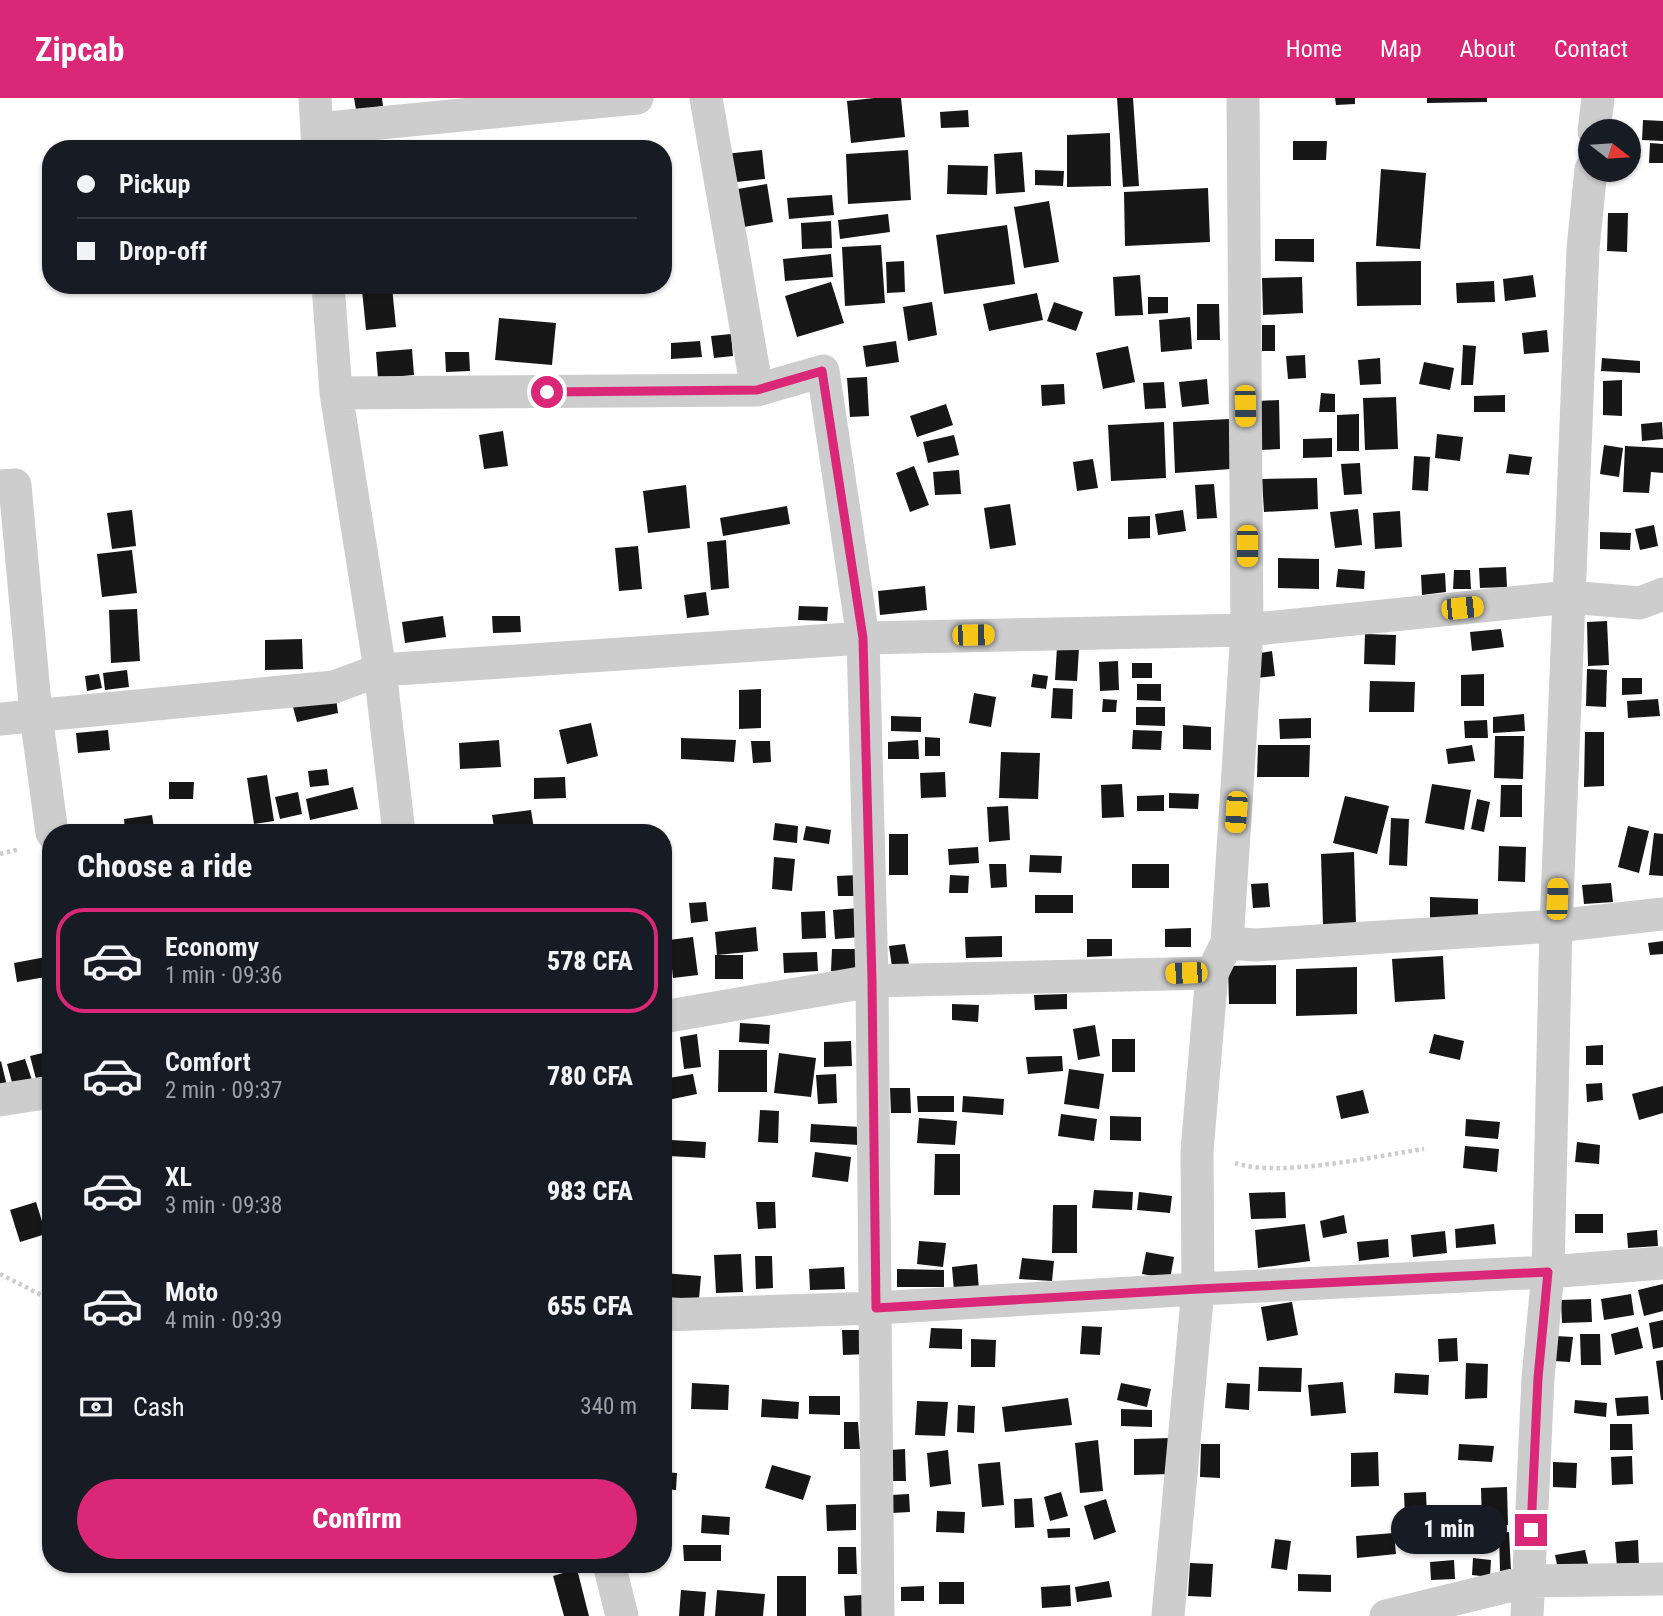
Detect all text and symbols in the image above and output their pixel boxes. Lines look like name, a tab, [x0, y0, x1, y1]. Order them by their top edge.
text: Zipcab	[35, 30, 124, 69]
text: Home	[1286, 35, 1342, 63]
text: Map	[1380, 35, 1422, 63]
text: About	[1460, 35, 1516, 63]
text: Contact	[1554, 35, 1628, 63]
north arrow	[1578, 119, 1642, 182]
map controls	[1578, 119, 1641, 182]
text: Pickup	[119, 169, 190, 199]
text: Drop-off	[119, 236, 207, 266]
route start	[531, 376, 563, 408]
car	[1235, 385, 1256, 427]
car	[1237, 525, 1258, 567]
car	[1441, 595, 1484, 621]
car	[952, 624, 995, 646]
car	[1225, 790, 1248, 834]
text: Choose a ride	[77, 847, 252, 885]
car	[1546, 878, 1569, 920]
icon: car	[81, 929, 144, 992]
text: Economy	[165, 932, 259, 962]
text: 578 CFA	[547, 946, 633, 976]
text: 1 min · 09:36	[165, 962, 282, 989]
car	[1165, 962, 1208, 984]
icon: car	[81, 1044, 144, 1107]
text: Comfort	[165, 1047, 251, 1077]
text: 780 CFA	[547, 1061, 633, 1091]
text: 2 min · 09:37	[165, 1077, 282, 1104]
icon: car	[81, 1159, 144, 1222]
text: XL	[165, 1162, 192, 1192]
text: 983 CFA	[547, 1176, 633, 1206]
text: 3 min · 09:38	[165, 1192, 282, 1219]
icon: car	[81, 1274, 144, 1337]
text: Moto	[165, 1277, 218, 1307]
text: 655 CFA	[547, 1291, 633, 1321]
text: 4 min · 09:39	[165, 1307, 282, 1334]
icon: cash	[77, 1388, 115, 1426]
text: Cash	[133, 1392, 185, 1422]
text: 340 m	[580, 1393, 637, 1420]
button: Confirm	[77, 1479, 637, 1559]
callout: 1 min	[1391, 1506, 1506, 1554]
route end	[1515, 1514, 1547, 1546]
text: 1 min	[1423, 1516, 1475, 1543]

